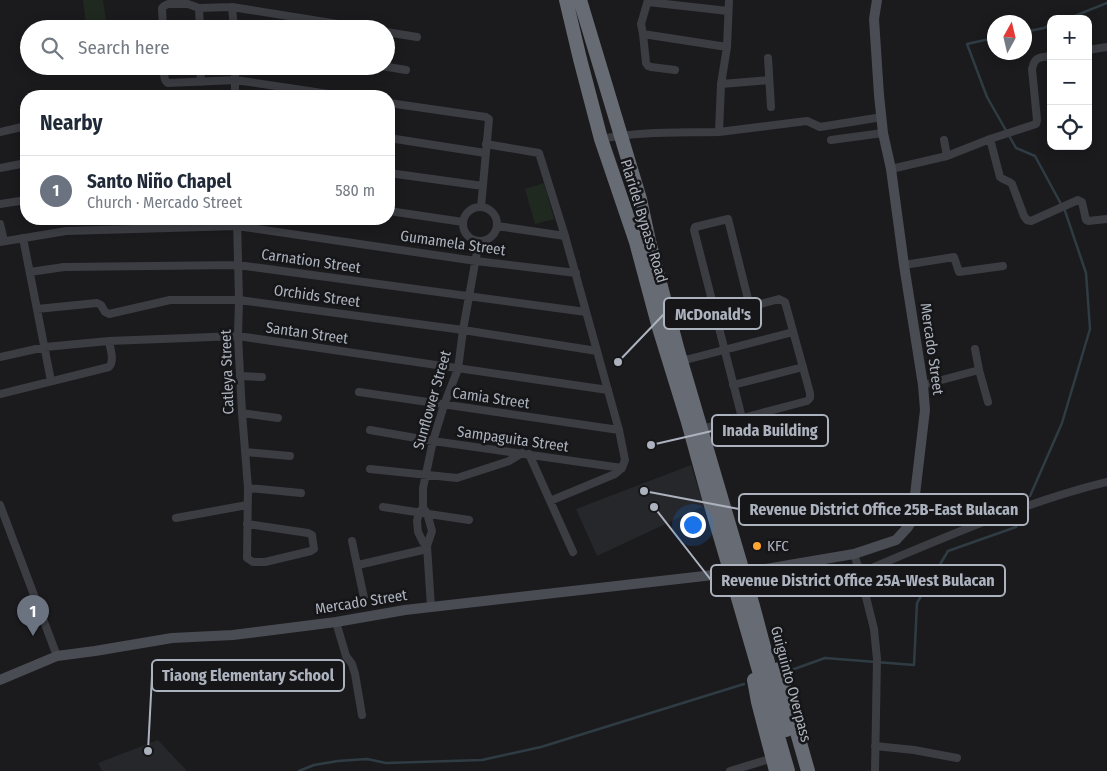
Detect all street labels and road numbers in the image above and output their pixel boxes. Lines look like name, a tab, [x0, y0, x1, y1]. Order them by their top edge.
street label: Plaridel Bypass Road	[617, 157, 671, 285]
street label: Gumamela Street	[399, 227, 507, 259]
street label: Carnation Street	[260, 245, 362, 277]
street label: Orchids Street	[273, 281, 362, 311]
street label: Mercado Street	[917, 302, 947, 396]
street label: Santan Street	[265, 318, 350, 348]
street label: Catleya Street	[217, 329, 237, 415]
street label: Sunflower Street	[409, 348, 455, 452]
street label: Camia Street	[451, 384, 531, 412]
street label: Sampaguita Street	[456, 422, 570, 456]
street label: Mercado Street	[314, 586, 408, 618]
street label: Guiguinto Overpass	[767, 624, 815, 744]

